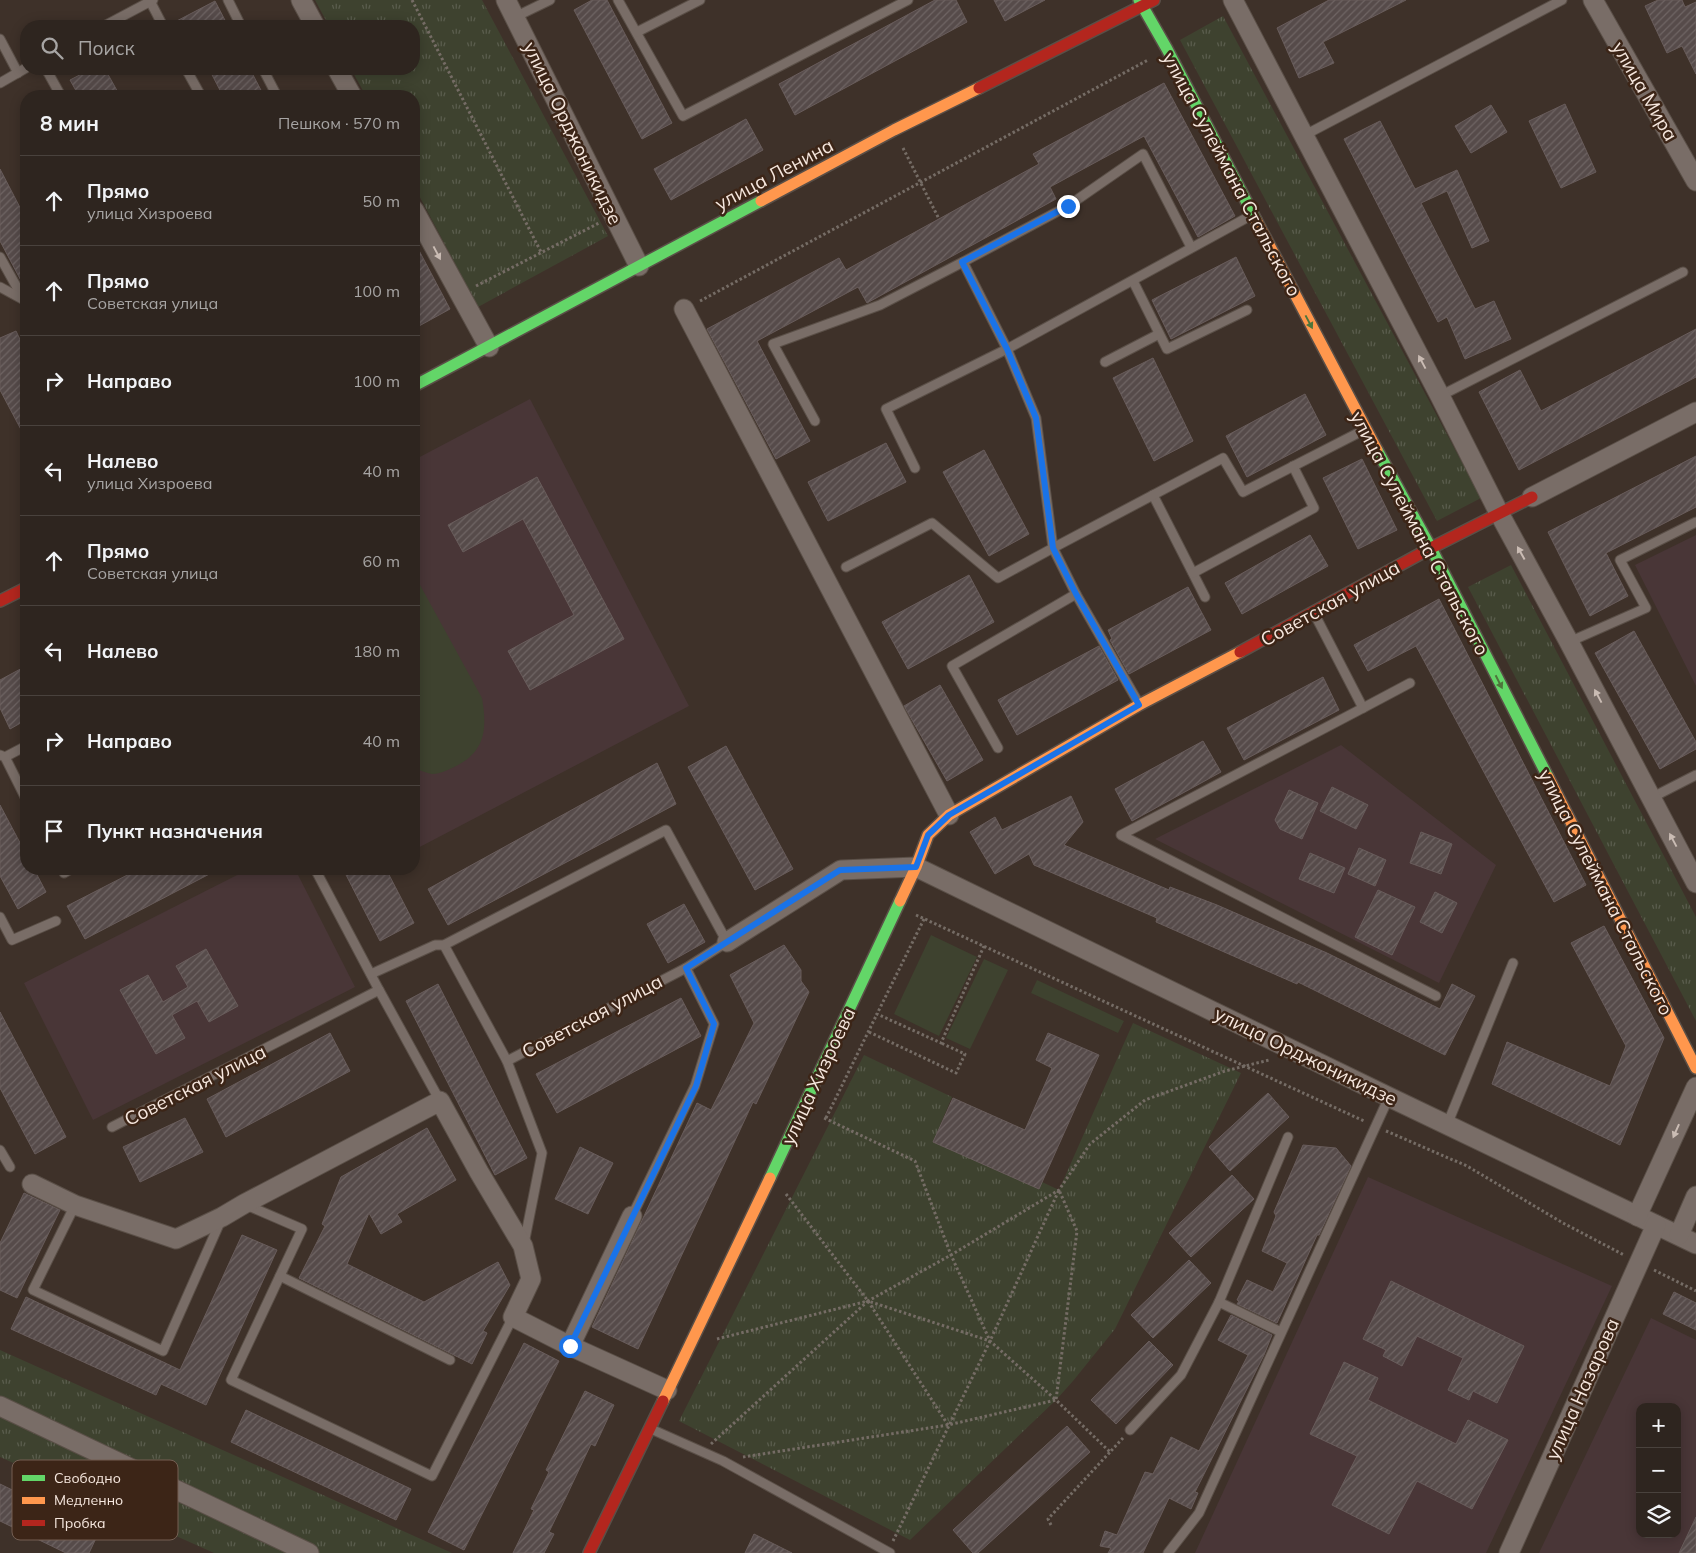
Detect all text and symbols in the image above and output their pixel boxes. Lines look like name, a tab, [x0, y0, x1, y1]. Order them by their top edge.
search box	[20, 20, 420, 75]
icon: search	[38, 34, 66, 62]
text: Поиск	[78, 36, 135, 60]
street label: улица Мира	[1607, 37, 1683, 145]
street label: улица Орджоникидзе	[518, 38, 628, 228]
street label: улица Сулеймана Стальского	[1157, 48, 1307, 300]
text: 8 мин	[40, 110, 99, 136]
text: Пешком · 570 m	[278, 113, 400, 133]
street label: улица Ленина	[711, 133, 837, 215]
text: Прямо	[87, 179, 149, 203]
icon: ahead	[40, 187, 68, 215]
text: 50 m	[363, 191, 400, 211]
route end	[1057, 195, 1080, 218]
text: улица Хизроева	[87, 203, 213, 223]
one-way arrow	[433, 246, 441, 261]
text: Прямо	[87, 269, 149, 293]
icon: ahead	[40, 277, 68, 305]
text: 100 m	[353, 281, 400, 301]
text: Советская улица	[87, 293, 218, 313]
one-way arrow	[1305, 314, 1313, 329]
one-way arrow	[1418, 355, 1426, 369]
icon: right	[40, 367, 68, 395]
text: Направо	[87, 369, 172, 393]
text: 100 m	[353, 371, 400, 391]
street label: улица Сулеймана Стальского	[1345, 407, 1495, 659]
text: Налево	[87, 449, 159, 473]
icon: left	[40, 457, 68, 485]
text: 40 m	[363, 461, 400, 481]
text: улица Хизроева	[87, 473, 213, 493]
text: Прямо	[87, 539, 149, 563]
one-way arrow	[1516, 546, 1525, 560]
icon: ahead	[40, 547, 68, 575]
text: 60 m	[363, 551, 400, 571]
street label: Советская улица	[1256, 555, 1404, 651]
text: Советская улица	[87, 563, 218, 583]
icon: left	[40, 637, 68, 665]
text: Налево	[87, 639, 159, 663]
text: 180 m	[353, 641, 400, 661]
one-way arrow	[1495, 675, 1503, 689]
one-way arrow	[1594, 689, 1602, 703]
icon: right	[40, 727, 68, 755]
text: Направо	[87, 729, 172, 753]
text: 40 m	[363, 731, 400, 751]
street label: улица Сулеймана Стальского	[1533, 765, 1679, 1019]
icon: arrive	[40, 817, 68, 845]
text: Пункт назначения	[87, 819, 263, 843]
one-way arrow	[1669, 833, 1677, 847]
street label: Советская улица	[518, 969, 666, 1063]
street label: улица Орджоникидзе	[1211, 1001, 1401, 1111]
street label: улица Хизроева	[776, 1003, 860, 1149]
street label: Советская улица	[120, 1039, 270, 1131]
one-way arrow	[1671, 1124, 1679, 1138]
street label: улица Назарова	[1540, 1314, 1624, 1464]
route start	[559, 1335, 582, 1358]
map controls	[1636, 1403, 1681, 1538]
button: +	[1636, 1403, 1681, 1448]
button: −	[1636, 1448, 1681, 1493]
legend	[12, 1460, 178, 1540]
text: Свободно	[54, 1469, 121, 1487]
text: Медленно	[54, 1491, 123, 1509]
button: layers	[1636, 1493, 1681, 1538]
text: Пробка	[54, 1514, 106, 1532]

